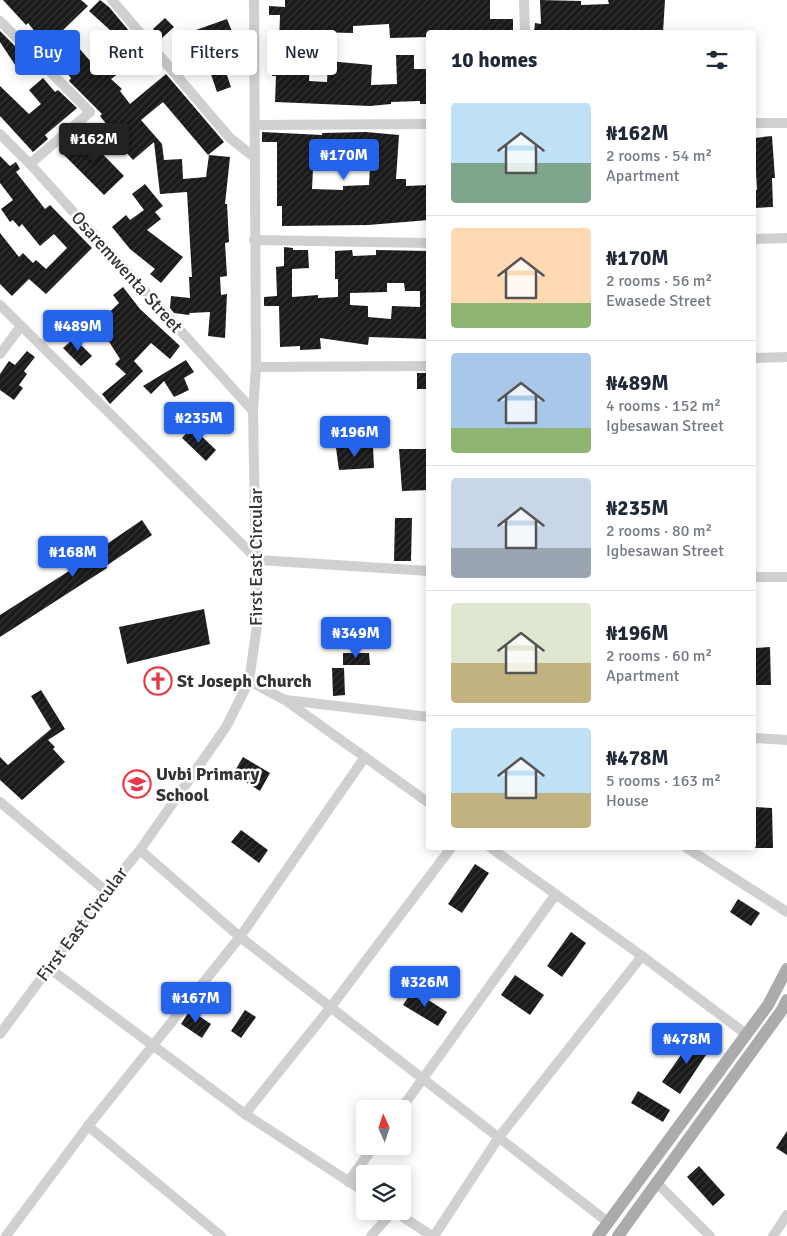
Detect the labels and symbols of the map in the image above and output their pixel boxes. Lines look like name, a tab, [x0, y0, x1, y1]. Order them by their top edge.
pin: ₦162M	[59, 122, 129, 165]
pin: ₦170M	[309, 138, 379, 181]
street label: Osaremwenta Street	[67, 207, 187, 337]
pin: ₦489M	[43, 310, 113, 352]
pin: ₦235M	[164, 402, 234, 444]
pin: ₦196M	[320, 416, 390, 458]
street label: First East Circular	[245, 488, 267, 626]
pin: ₦168M	[38, 536, 108, 578]
pin: ₦349M	[321, 616, 391, 659]
church icon: St Joseph Church	[143, 666, 173, 696]
place label: St Joseph Church	[177, 670, 312, 692]
place label: Uvbi Primary School	[156, 763, 259, 806]
school or university icon: Uvbi Primary School	[122, 769, 152, 799]
street label: First East Circular	[32, 862, 132, 986]
pin: ₦326M	[390, 966, 460, 1008]
pin: ₦167M	[161, 982, 231, 1024]
pin: ₦478M	[652, 1022, 722, 1065]
north arrow	[356, 1100, 411, 1155]

